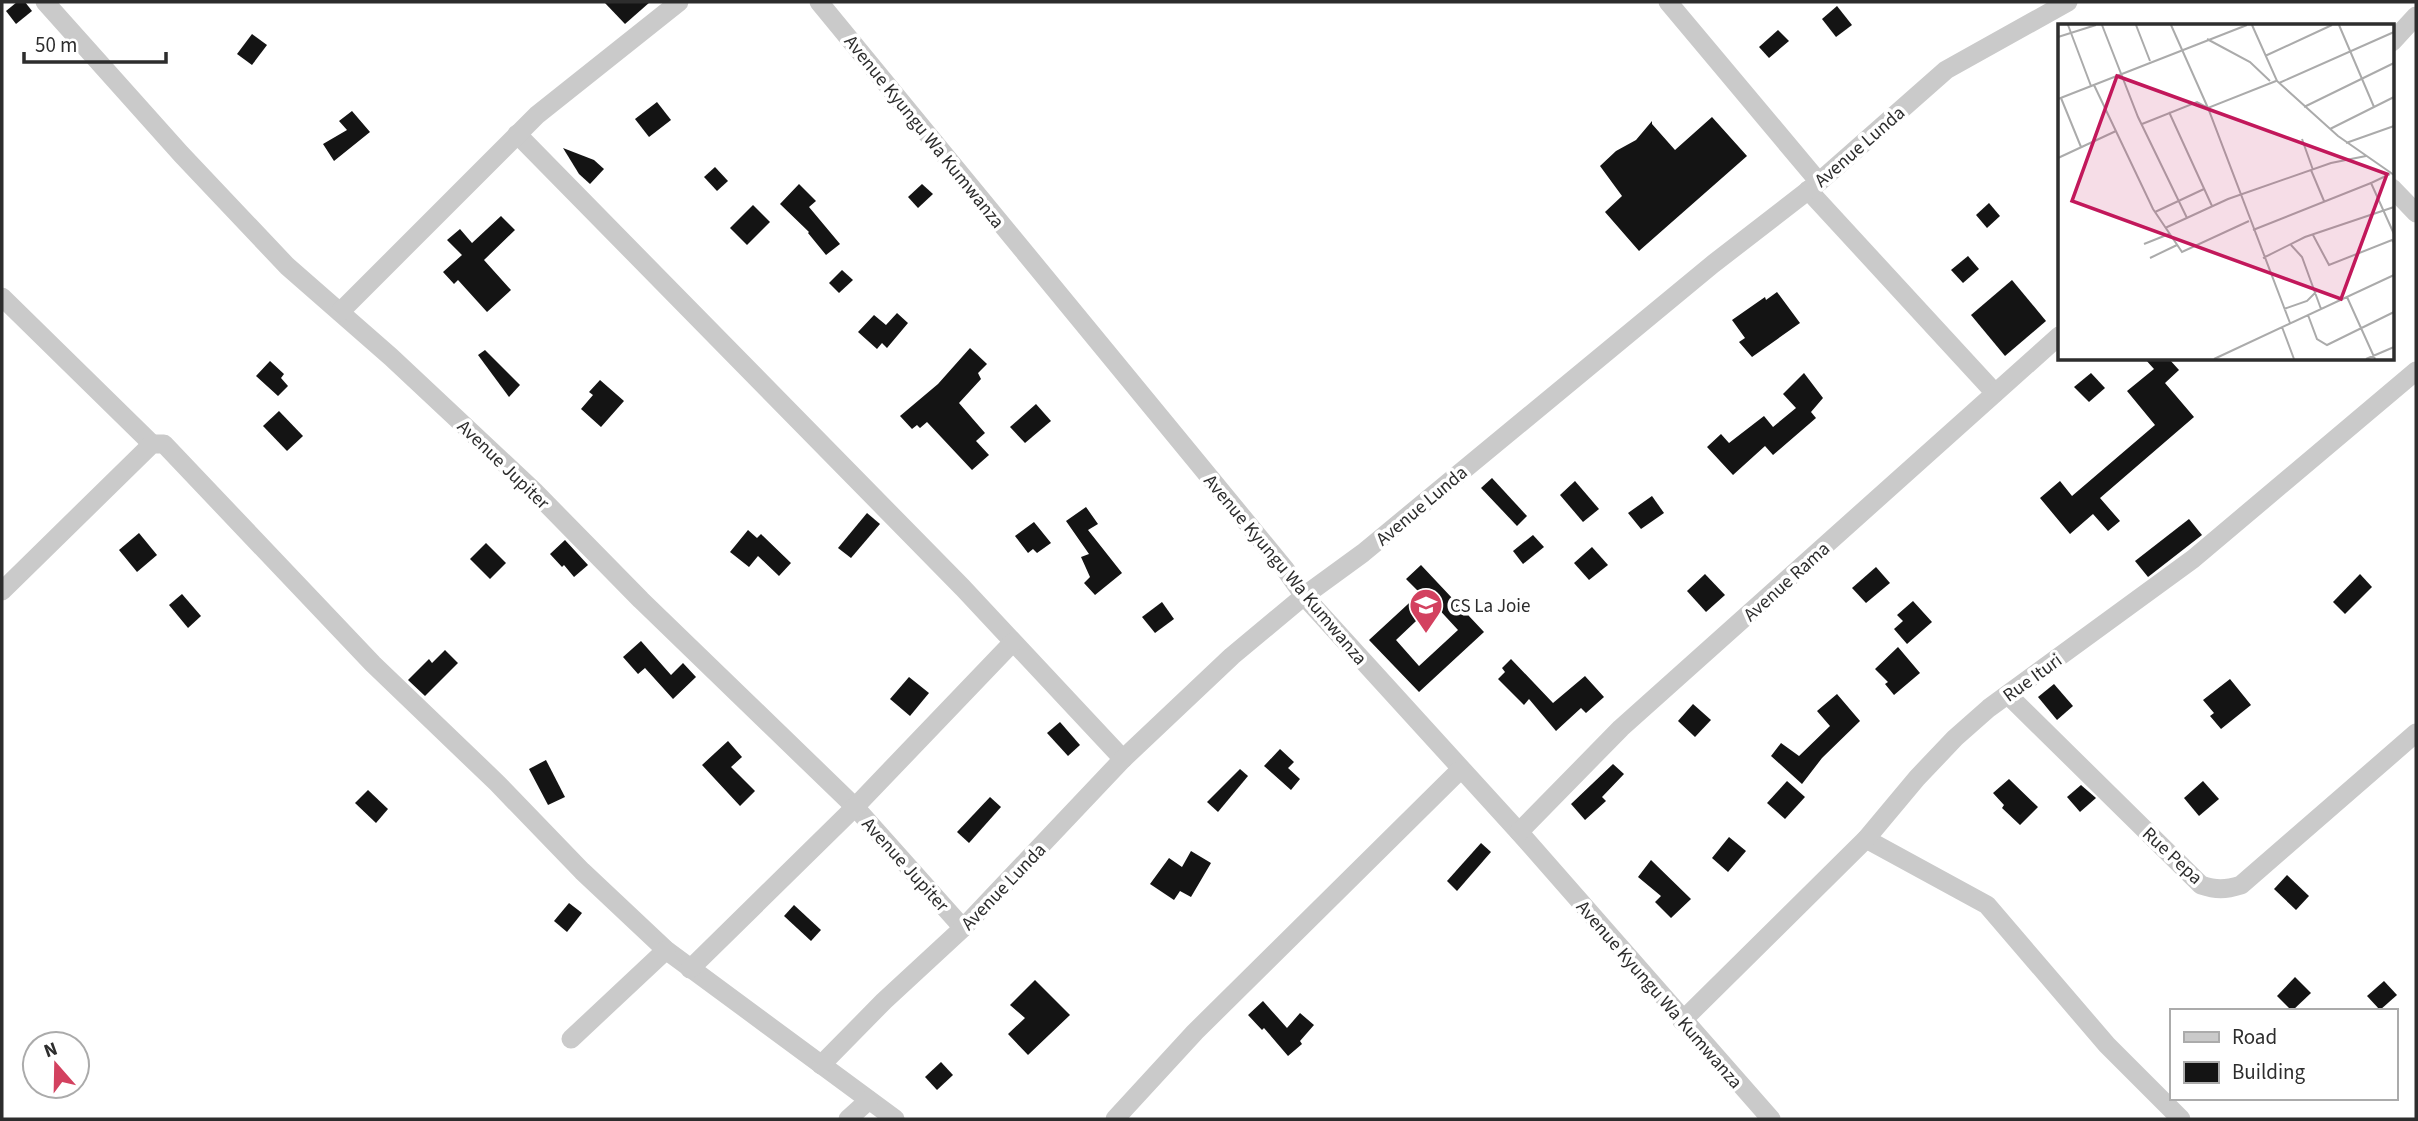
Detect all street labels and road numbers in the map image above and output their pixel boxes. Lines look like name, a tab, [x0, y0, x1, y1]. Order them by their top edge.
street label: Avenue Kyungu Wa Kumwanza	[837, 29, 1010, 234]
street label: Avenue Lunda	[1809, 100, 1911, 194]
street label: Avenue Jupiter	[451, 414, 555, 516]
street label: Avenue Lunda	[1370, 460, 1474, 553]
street label: Avenue Kyungu Wa Kumwanza	[1197, 469, 1373, 671]
street label: Avenue Rama	[1738, 536, 1836, 628]
street label: Rue Ituri	[1998, 647, 2068, 709]
street label: Avenue Jupiter	[855, 812, 955, 919]
street label: Rue Pepa	[2136, 821, 2208, 891]
street label: Avenue Lunda	[955, 837, 1053, 937]
street label: Avenue Kyungu Wa Kumwanza	[1569, 895, 1748, 1095]

